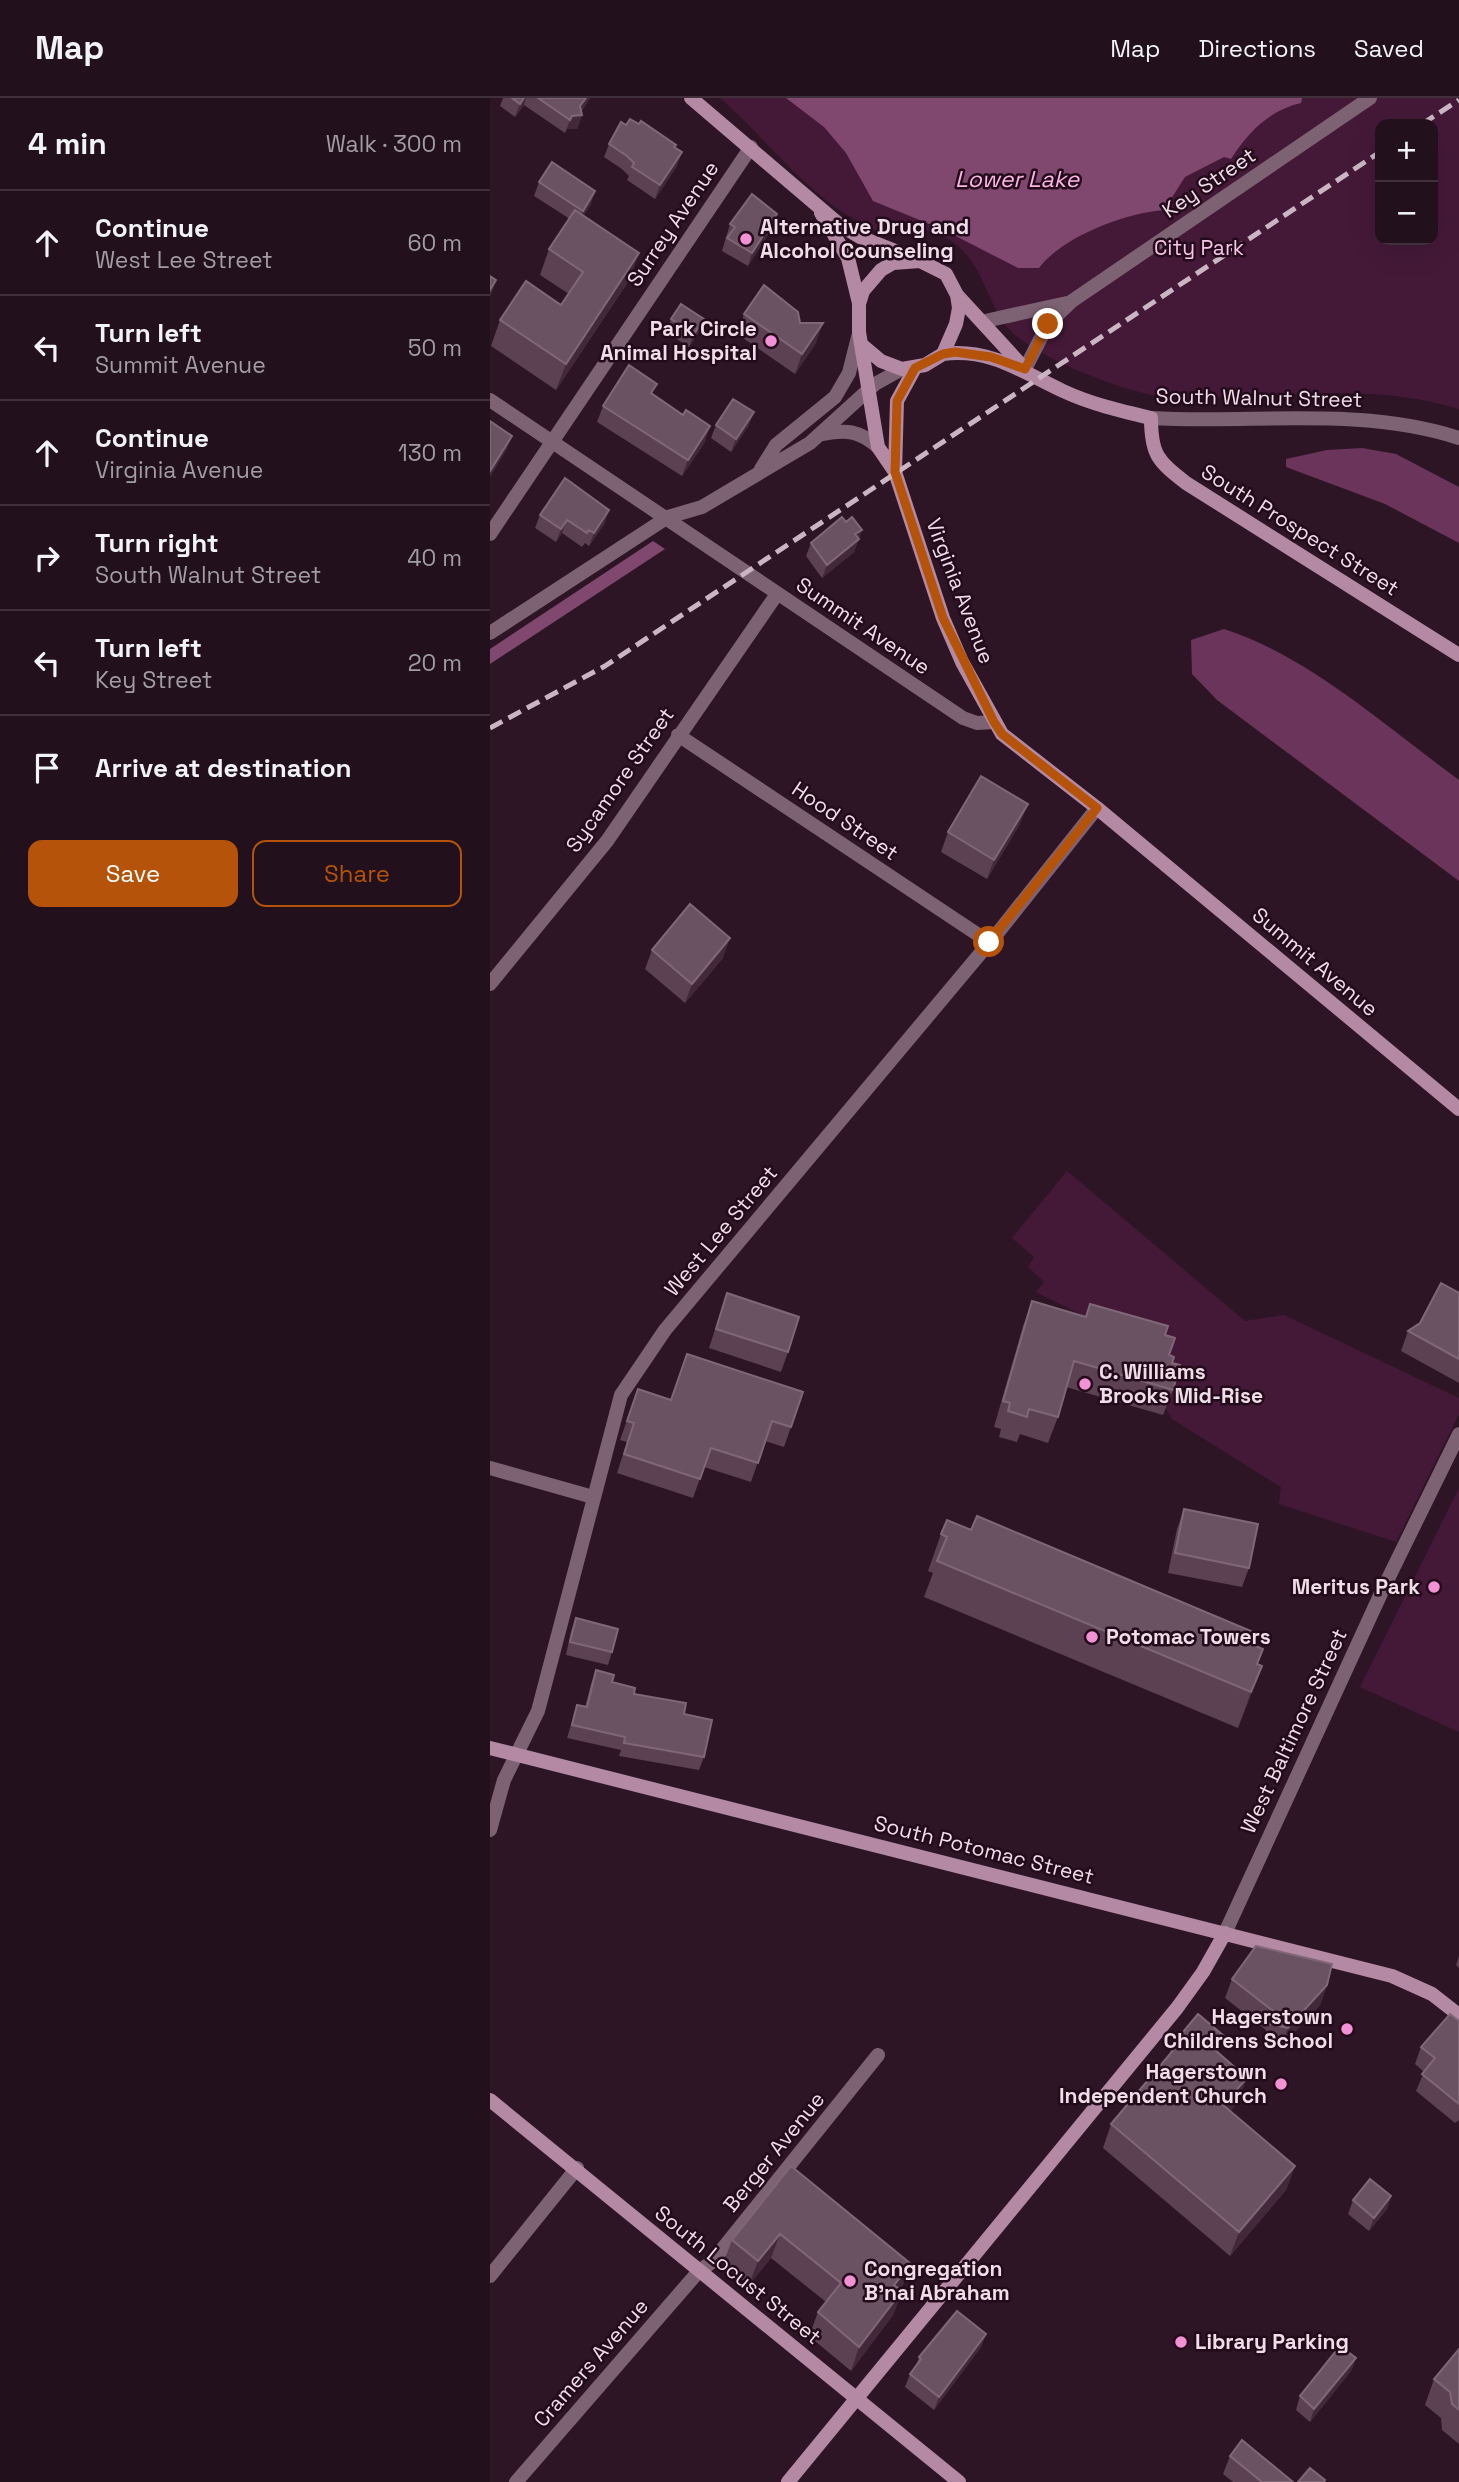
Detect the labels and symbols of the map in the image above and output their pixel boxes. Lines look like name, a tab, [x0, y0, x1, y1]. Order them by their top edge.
street label: Key Street	[1157, 141, 1261, 224]
street label: Surrey Avenue	[621, 156, 725, 292]
water label: Lower Lake	[955, 164, 1080, 194]
place label: Alternative Drug and Alcohol Counseling	[760, 213, 969, 264]
marker: Alternative Drug and Alcohol Counseling	[738, 231, 754, 247]
park label: City Park	[1154, 234, 1244, 261]
route end	[1032, 308, 1063, 339]
place label: Park Circle Animal Hospital	[600, 315, 757, 366]
marker: Park Circle Animal Hospital	[763, 333, 779, 349]
street label: South Walnut Street	[1155, 382, 1363, 413]
street label: South Prospect Street	[1196, 458, 1404, 601]
street label: Virginia Avenue	[920, 514, 1001, 667]
street label: Summit Avenue	[791, 571, 935, 680]
street label: Sycamore Street	[560, 702, 680, 857]
street label: Hood Street	[787, 775, 904, 866]
street label: Summit Avenue	[1247, 901, 1384, 1022]
route start	[973, 926, 1004, 957]
street label: West Lee Street	[658, 1160, 783, 1301]
place label: C. Williams Brooks Mid‐Rise	[1099, 1358, 1263, 1409]
marker: C. Williams Brooks Mid‐Rise	[1077, 1376, 1093, 1392]
place label: Meritus Park	[1292, 1573, 1420, 1600]
marker: Meritus Park	[1426, 1579, 1442, 1595]
place label: Potomac Towers	[1106, 1623, 1271, 1650]
street label: West Baltimore Street	[1234, 1624, 1353, 1837]
marker: Potomac Towers	[1084, 1629, 1100, 1645]
street label: South Potomac Street	[871, 1809, 1097, 1890]
place label: Hagerstown Childrens School	[1163, 2003, 1333, 2054]
marker: Hagerstown Childrens School	[1339, 2021, 1355, 2037]
place label: Hagerstown Independent Church	[1059, 2058, 1267, 2109]
marker: Hagerstown Independent Church	[1273, 2076, 1289, 2092]
street label: Berger Avenue	[717, 2086, 830, 2217]
street label: South Locust Street	[650, 2199, 827, 2350]
place label: Congregation B'nai Abraham	[864, 2255, 1010, 2306]
marker: Congregation B'nai Abraham	[842, 2273, 858, 2289]
street label: Cramers Avenue	[527, 2293, 654, 2433]
place label: Library Parking	[1195, 2328, 1349, 2355]
marker: Library Parking	[1173, 2334, 1189, 2350]

